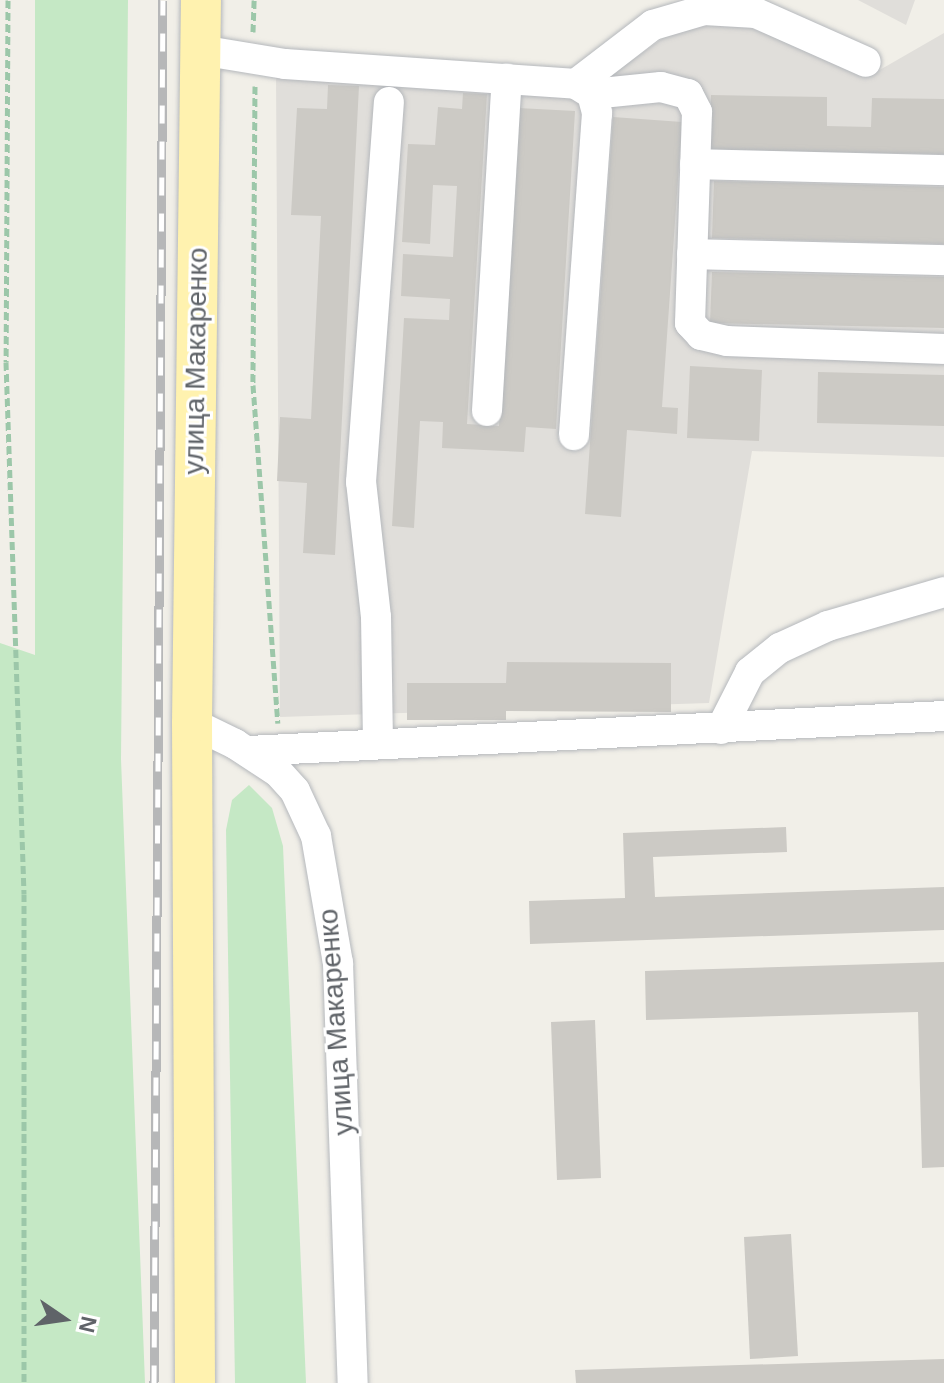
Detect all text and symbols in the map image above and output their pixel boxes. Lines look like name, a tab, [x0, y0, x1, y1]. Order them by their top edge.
street label: улица Макаренко	[177, 247, 215, 475]
street label: улица Макаренко	[311, 908, 361, 1136]
north arrow	[24, 1279, 104, 1359]
text: N	[74, 1314, 102, 1335]

